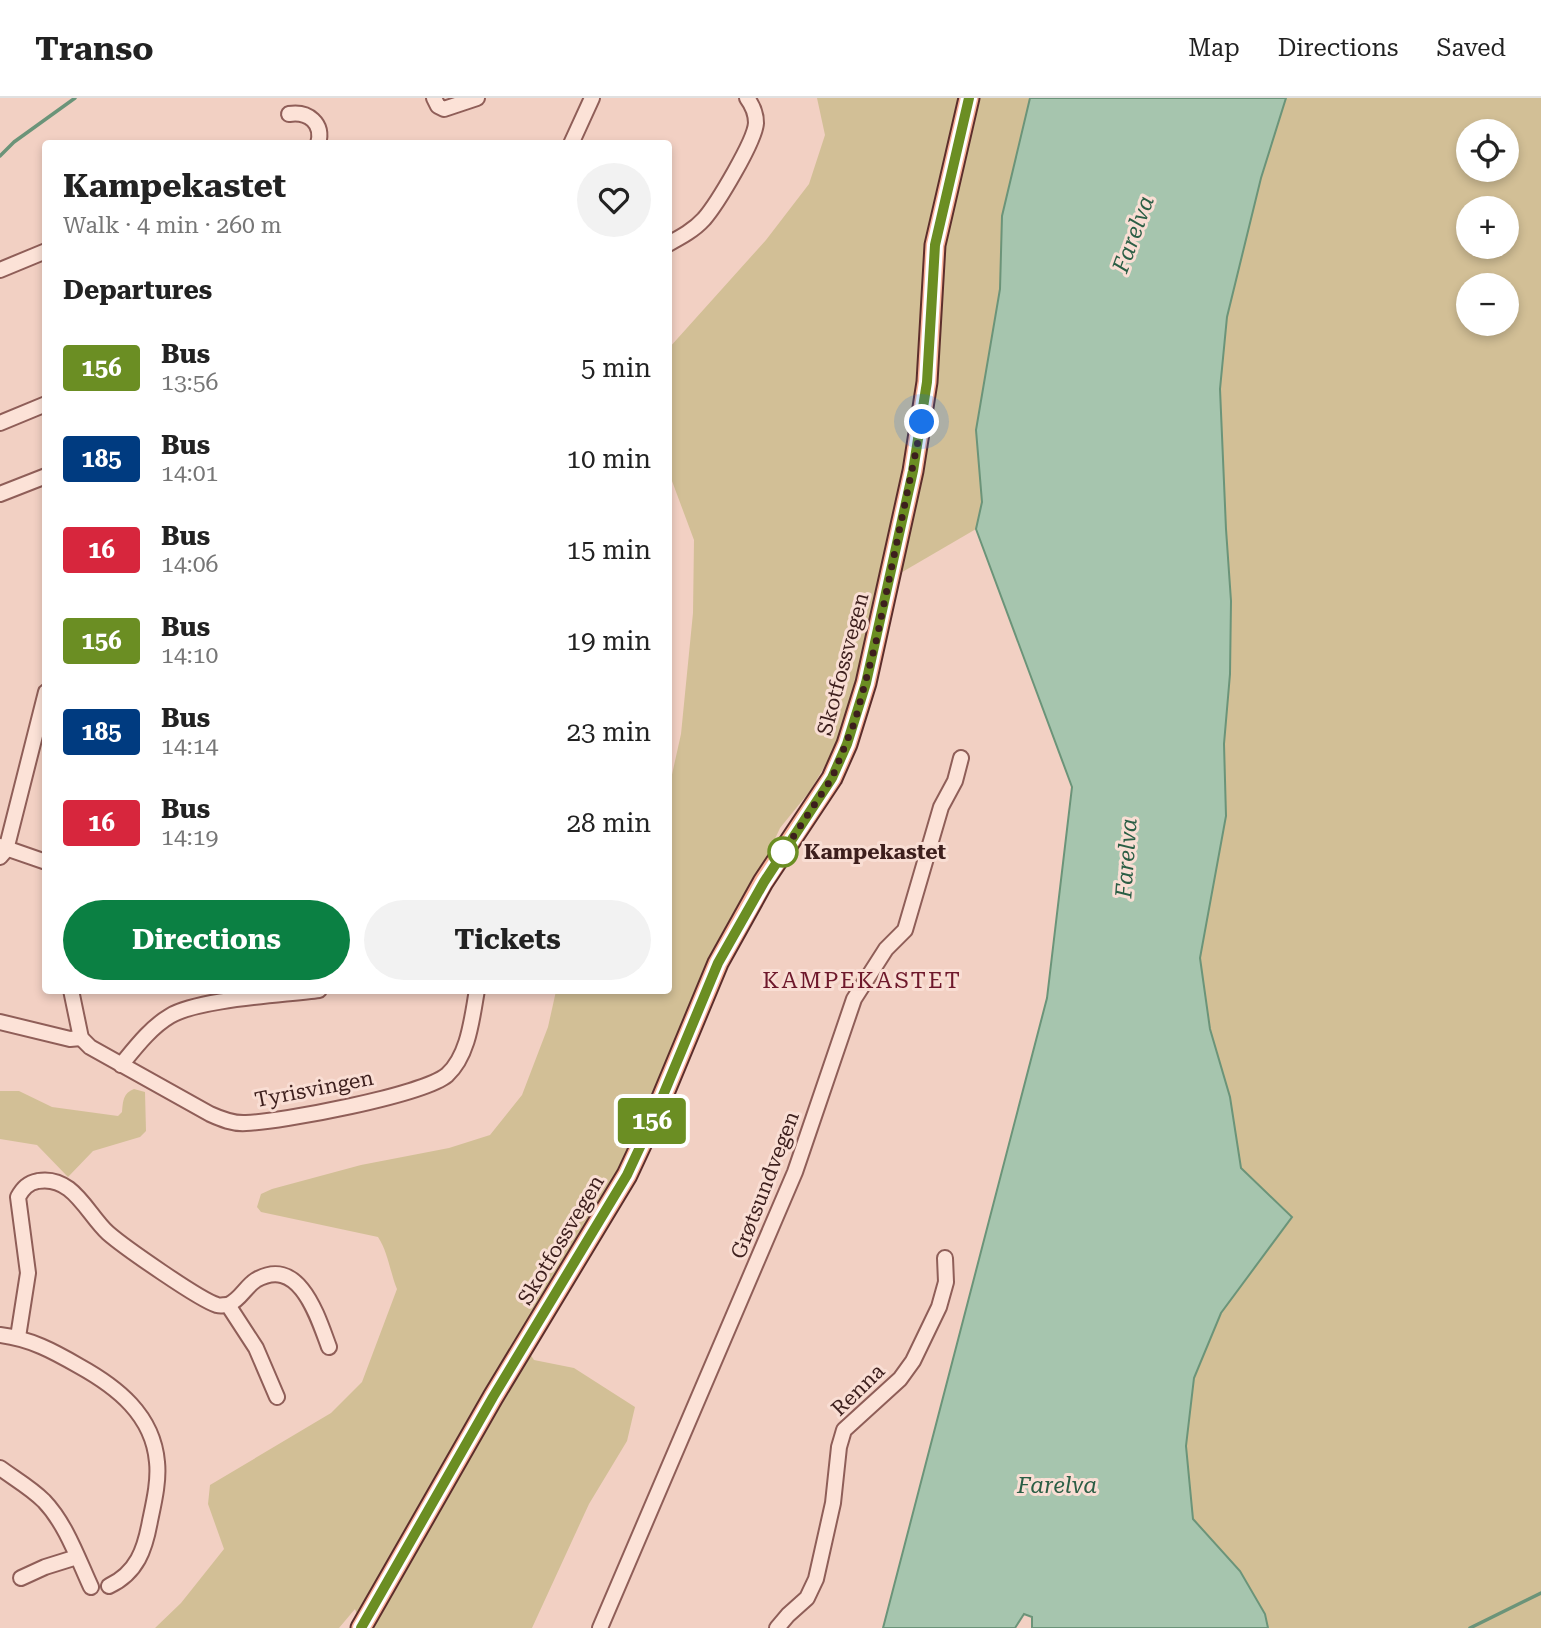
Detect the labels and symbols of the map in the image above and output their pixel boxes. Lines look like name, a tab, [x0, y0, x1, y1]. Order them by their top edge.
water label: Farelva	[1107, 192, 1160, 277]
your location	[904, 404, 939, 439]
street label: Skotfossvegen	[812, 590, 874, 738]
water label: Farelva	[1110, 817, 1143, 900]
marker: Kampekastet	[768, 837, 798, 867]
place label: Kampekastet	[804, 840, 946, 864]
district label: KAMPEKASTET	[762, 967, 962, 994]
street label: Tyrisvingen	[253, 1066, 376, 1112]
line badge: 156	[612, 1098, 692, 1144]
street label: Grøtsundvegen	[726, 1108, 804, 1262]
street label: Skotfossvegen	[513, 1171, 609, 1309]
street label: Renna	[827, 1359, 890, 1421]
water label: Farelva	[1016, 1472, 1097, 1499]

